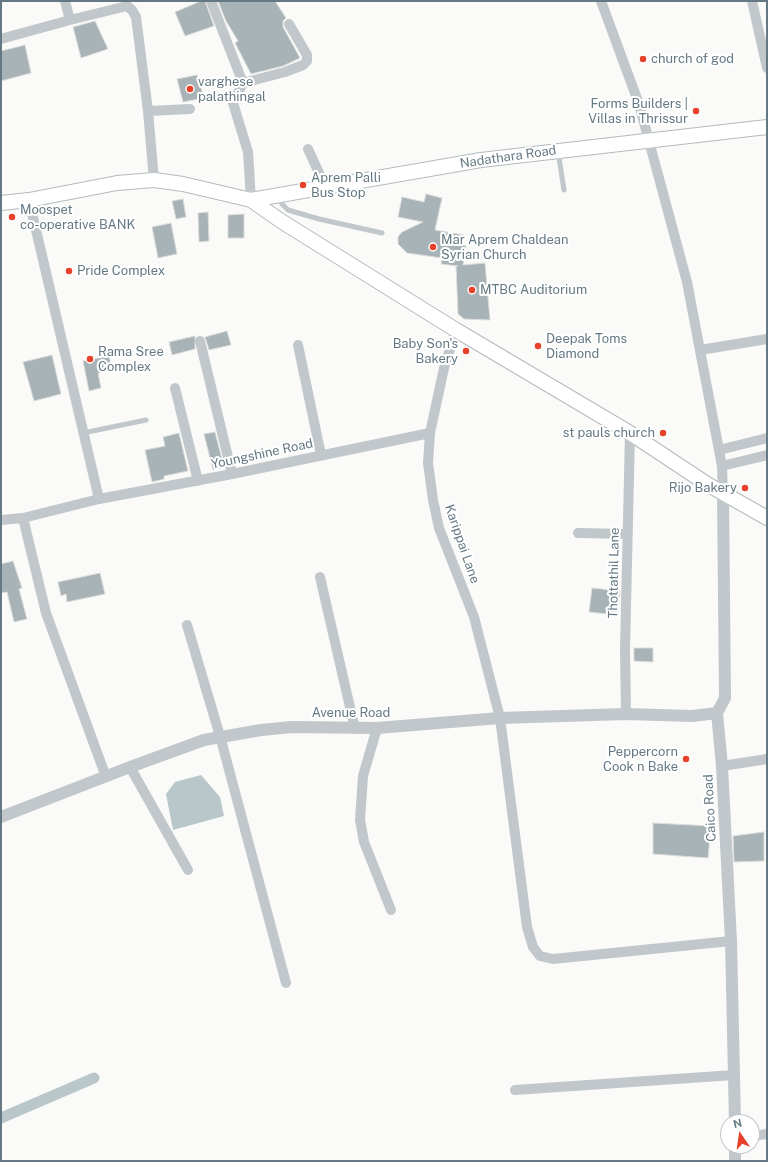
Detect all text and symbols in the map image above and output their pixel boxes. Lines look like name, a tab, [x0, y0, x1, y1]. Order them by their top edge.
place label: church of god	[651, 51, 734, 67]
marker: church of god	[638, 54, 648, 64]
place label: varghese palathingal	[198, 74, 266, 105]
marker: varghese palathingal	[185, 84, 195, 94]
place label: Forms Builders | Villas in Thrissur	[588, 96, 688, 127]
marker: Forms Builders | Villas in Thrissur	[691, 106, 701, 116]
street label: Nadathara Road	[459, 143, 557, 171]
place label: Aprem Palli Bus Stop	[311, 170, 381, 201]
marker: Aprem Palli Bus Stop	[298, 180, 308, 190]
place label: Moospet co-operative BANK	[20, 202, 135, 233]
marker: Moospet co-operative BANK	[7, 212, 17, 222]
place label: Mar Aprem Chaldean Syrian Church	[441, 232, 569, 263]
marker: Mar Aprem Chaldean Syrian Church	[428, 242, 438, 252]
place label: Pride Complex	[77, 263, 165, 279]
marker: Pride Complex	[64, 266, 74, 276]
place label: MTBC Auditorium	[480, 282, 587, 298]
marker: MTBC Auditorium	[467, 285, 477, 295]
place label: Deepak Toms Diamond	[546, 331, 627, 362]
place label: Baby Son's Bakery	[393, 336, 458, 367]
marker: Deepak Toms Diamond	[533, 341, 543, 351]
place label: Rama Sree Complex	[98, 344, 164, 375]
marker: Baby Son's Bakery	[461, 346, 471, 356]
marker: Rama Sree Complex	[85, 354, 95, 364]
place label: st pauls church	[563, 425, 655, 441]
marker: st pauls church	[658, 428, 668, 438]
street label: Youngshine Road	[210, 436, 314, 472]
place label: Rijo Bakery	[669, 480, 737, 496]
marker: Rijo Bakery	[740, 483, 750, 493]
street label: Karippai Lane	[441, 502, 483, 586]
street label: Thottathil Lane	[605, 527, 623, 619]
street label: Avenue Road	[312, 705, 390, 721]
place label: Peppercorn Cook n Bake	[603, 744, 678, 775]
marker: Peppercorn Cook n Bake	[681, 754, 691, 764]
street label: Caico Road	[700, 774, 720, 842]
north arrow	[720, 1114, 760, 1154]
text: N	[732, 1116, 743, 1130]

